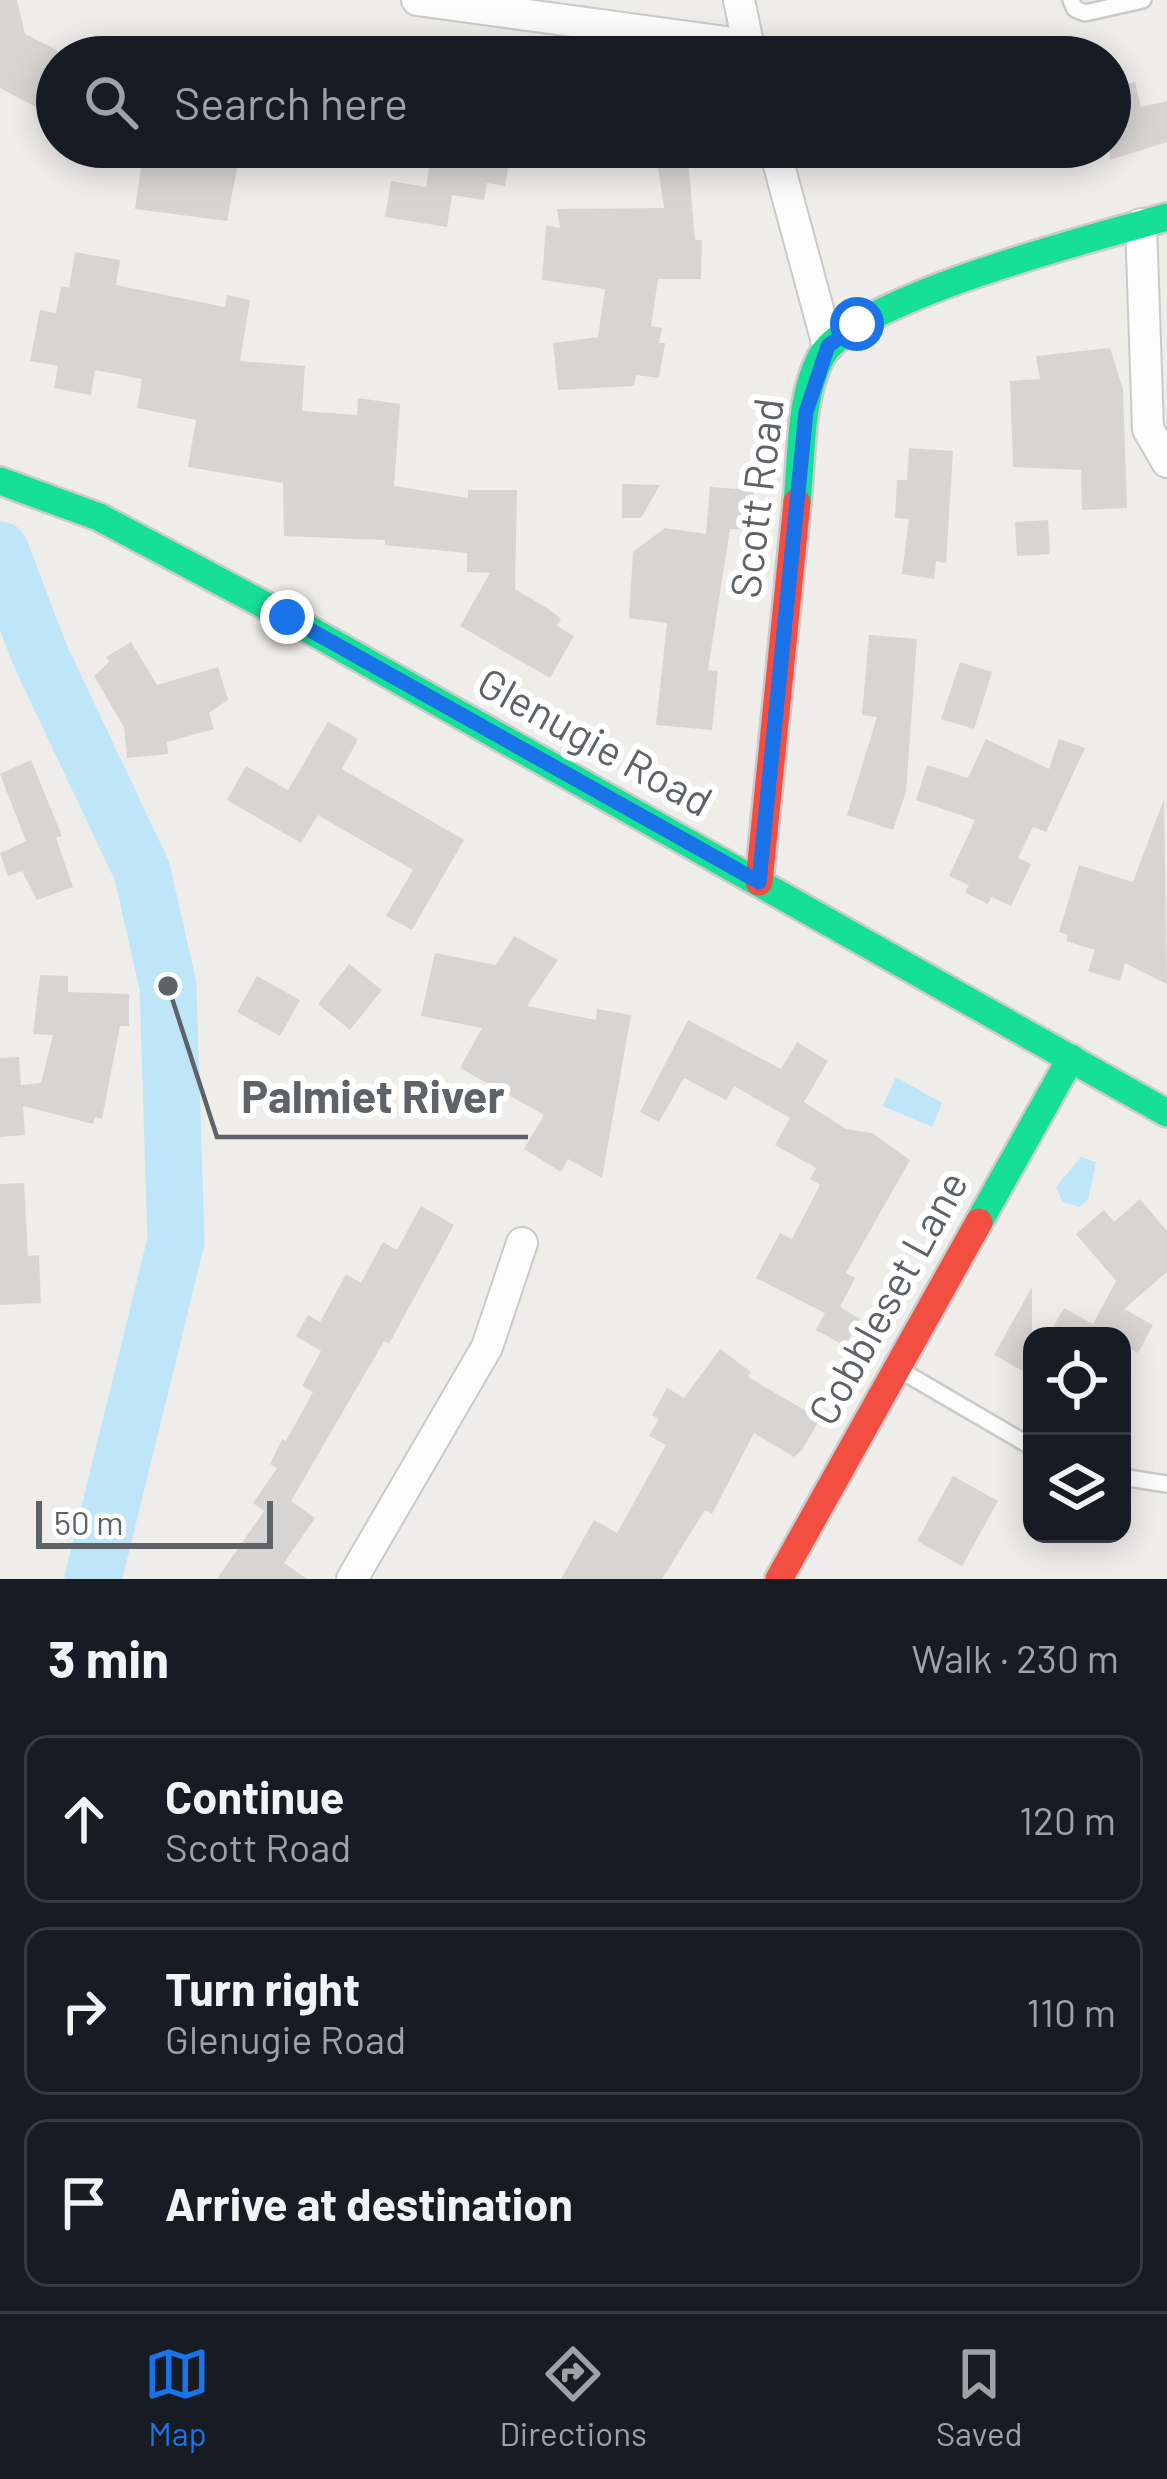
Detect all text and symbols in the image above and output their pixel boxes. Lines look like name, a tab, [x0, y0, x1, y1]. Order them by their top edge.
search box	[36, 36, 1131, 168]
icon: search	[78, 69, 144, 135]
text: Search here	[174, 75, 408, 129]
route start	[830, 297, 884, 351]
street label: Scott Road	[718, 395, 792, 600]
route end	[260, 590, 314, 644]
street label: Glenugie Road	[470, 655, 722, 826]
callout: Palmiet River	[217, 1056, 528, 1137]
text: Palmiet River	[241, 1068, 505, 1122]
street label: Cobbleset Lane	[796, 1162, 976, 1432]
map controls	[1023, 1327, 1131, 1543]
button: locate	[1023, 1327, 1131, 1435]
button: layers	[1023, 1435, 1131, 1543]
scale bar	[36, 1495, 273, 1548]
text: 50 m	[54, 1502, 124, 1542]
text: 3 min	[48, 1627, 169, 1688]
text: Walk · 230 m	[912, 1634, 1119, 1681]
text: Continue	[165, 1769, 344, 1823]
icon: ahead	[51, 1786, 117, 1852]
text: 120 m	[1019, 1796, 1116, 1843]
text: Scott Road	[165, 1823, 351, 1870]
text: Turn right	[165, 1961, 360, 2015]
icon: right	[51, 1978, 117, 2044]
text: 110 m	[1026, 1988, 1116, 2035]
text: Glenugie Road	[165, 2015, 406, 2062]
icon: arrive	[51, 2170, 117, 2236]
text: Arrive at destination	[165, 2176, 573, 2230]
tab: Map	[144, 2341, 210, 2453]
tab: Directions	[499, 2341, 647, 2453]
tab: Saved	[936, 2341, 1023, 2453]

